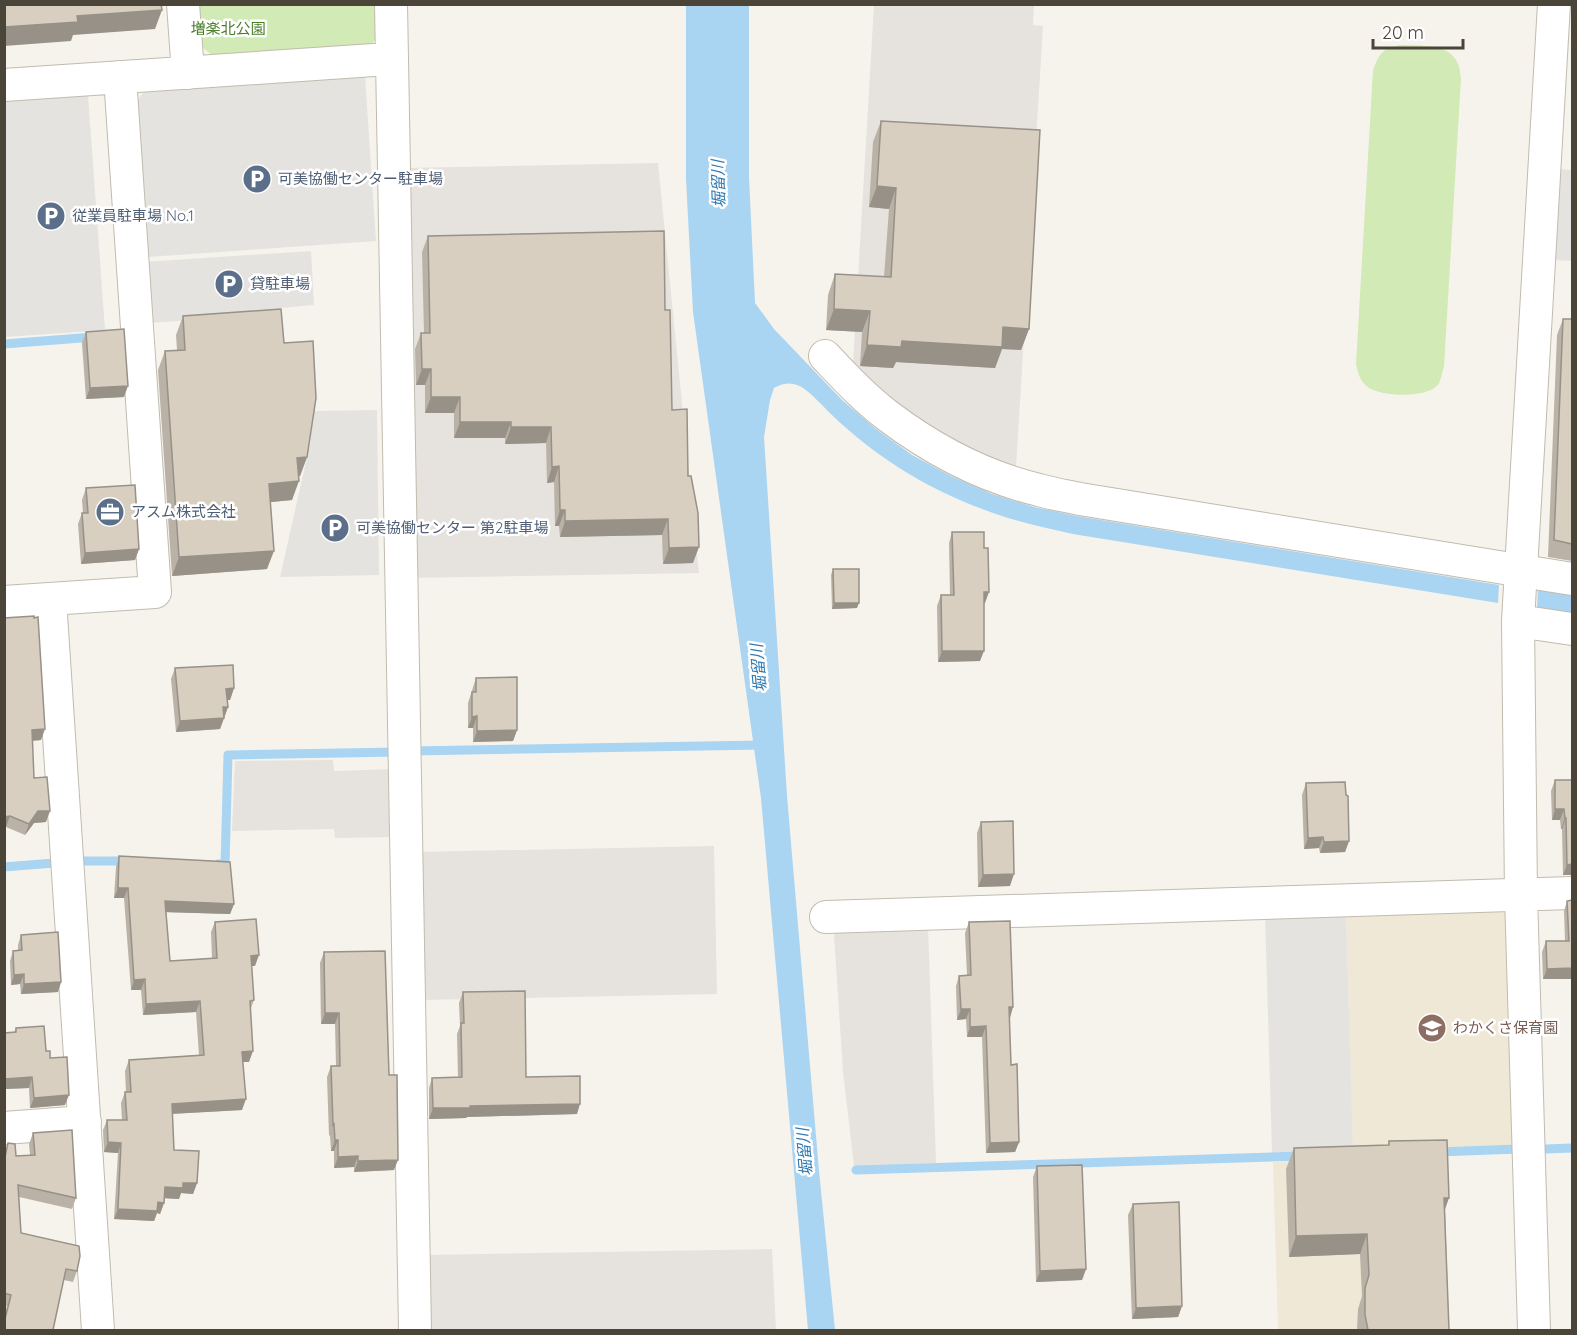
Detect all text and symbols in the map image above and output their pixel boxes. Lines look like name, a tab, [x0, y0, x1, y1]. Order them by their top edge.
scale bar	[1373, 12, 1463, 50]
park label: 増楽北公園	[190, 19, 266, 38]
text: 20 m	[1382, 21, 1424, 44]
water label: 堀留川	[707, 158, 729, 208]
parking icon: 可美協働センター駐車場	[241, 163, 273, 195]
place label: 可美協働センター駐車場	[278, 169, 443, 188]
parking icon: 従業員駐車場 No.1	[35, 200, 67, 232]
place label: 従業員駐車場 No.1	[72, 206, 194, 225]
parking icon: 貸駐車場	[213, 268, 245, 300]
place label: 貸駐車場	[250, 274, 310, 293]
office icon: アスム株式会社	[94, 496, 126, 528]
place label: アスム株式会社	[131, 502, 236, 521]
parking icon: 可美協働センター 第2駐車場	[319, 512, 351, 544]
place label: 可美協働センター 第2駐車場	[356, 518, 548, 537]
water label: 堀留川	[746, 641, 770, 693]
school or university icon: わかくさ保育園	[1416, 1012, 1448, 1044]
place label: わかくさ保育園	[1453, 1018, 1558, 1037]
water label: 堀留川	[792, 1125, 816, 1177]

